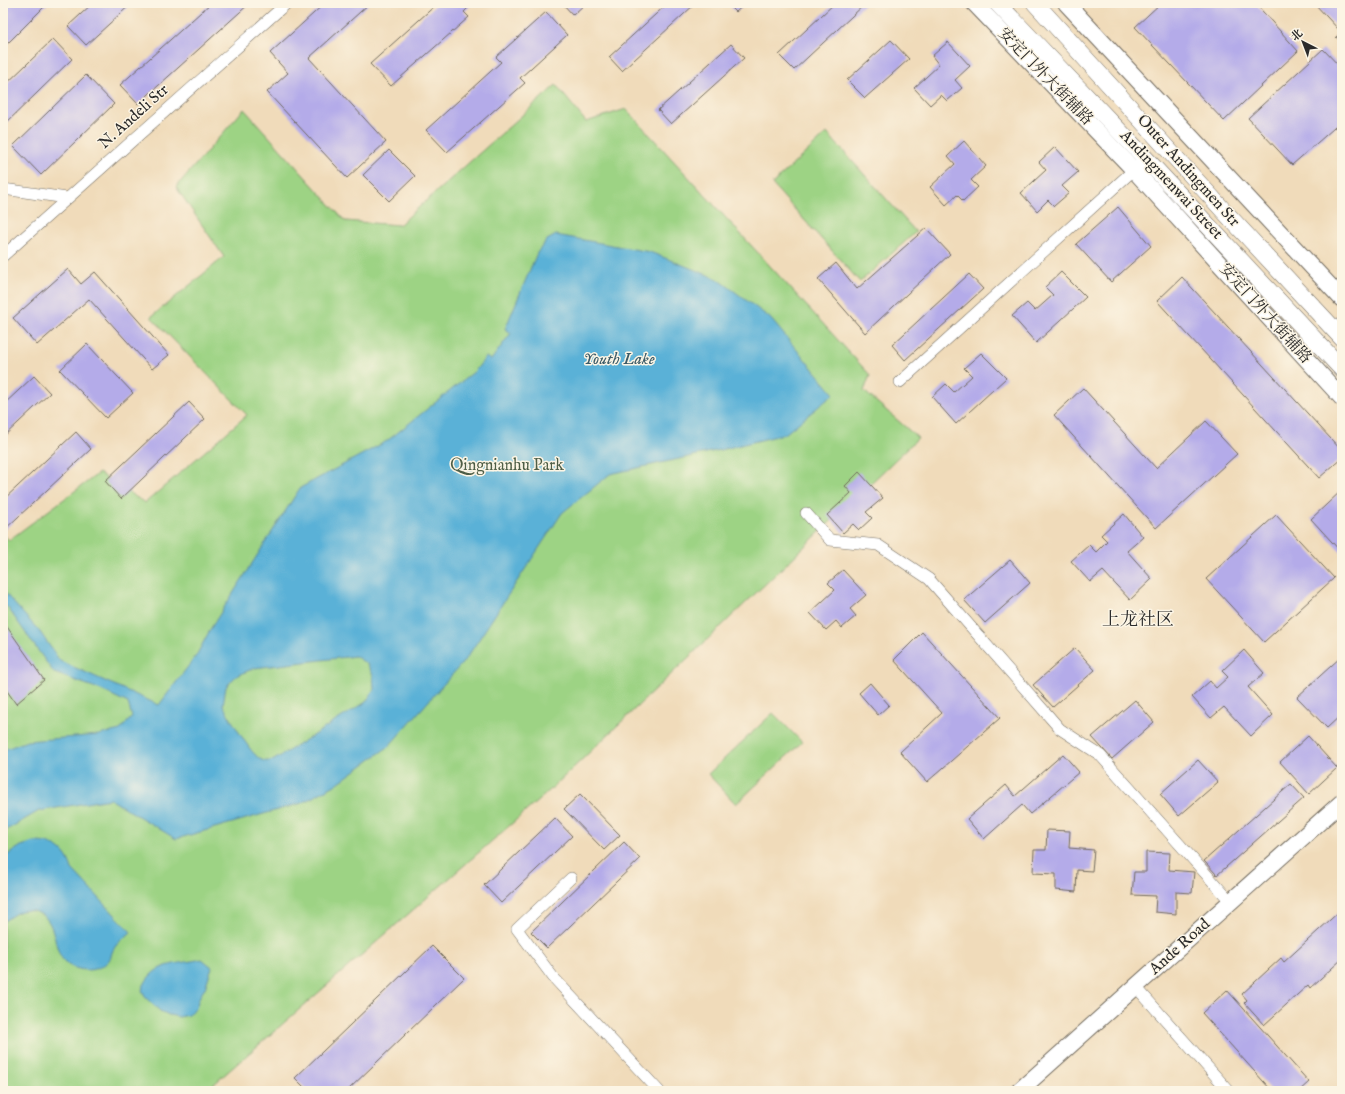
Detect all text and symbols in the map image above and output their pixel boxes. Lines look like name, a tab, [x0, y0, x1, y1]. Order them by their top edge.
north arrow	[1283, 22, 1323, 62]
street label: 安定门外大街辅路	[993, 24, 1097, 130]
text: 北	[1288, 26, 1306, 44]
street label: N. Andeli Str	[95, 80, 173, 154]
street label: Outer Andingmen Str	[1132, 111, 1244, 231]
street label: Andingmenwai Street	[1114, 125, 1227, 244]
street label: 安定门外大街辅路	[1215, 260, 1315, 368]
water label: Youth Lake	[583, 349, 655, 370]
park label: Qingnianhu Park	[450, 456, 564, 476]
district label: 上龙社区	[1102, 609, 1174, 632]
street label: Ande Road	[1145, 914, 1215, 980]

